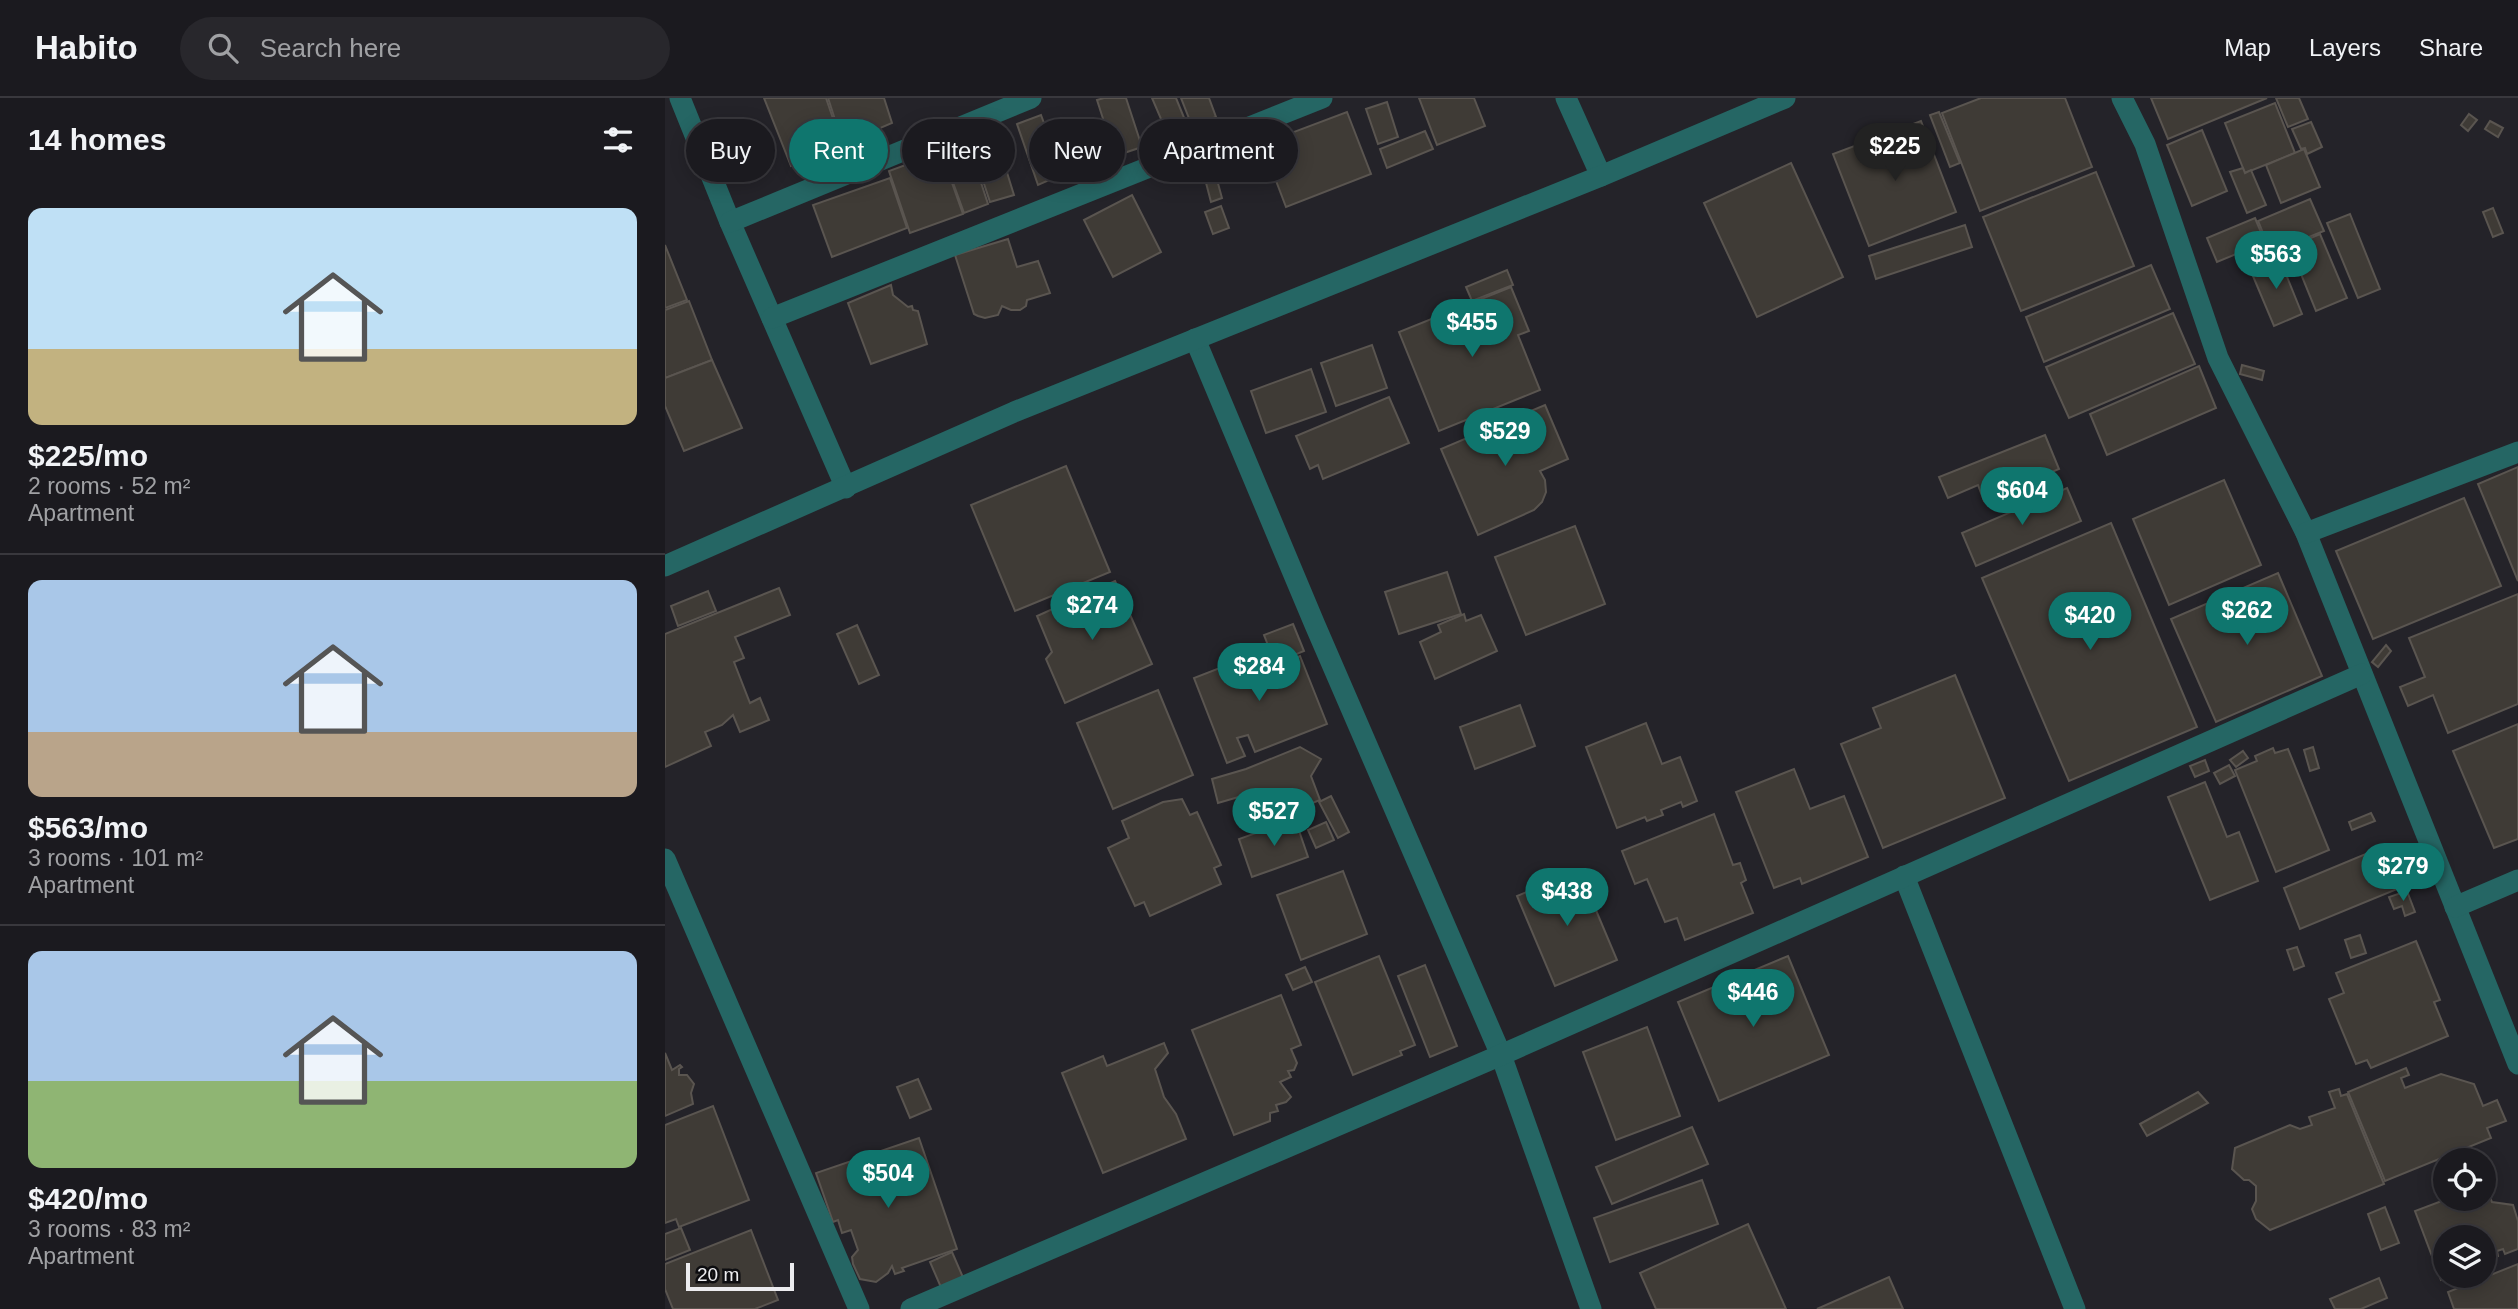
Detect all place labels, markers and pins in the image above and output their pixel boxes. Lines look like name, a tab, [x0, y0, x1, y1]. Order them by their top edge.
pin: $225	[1854, 123, 1936, 183]
pin: $563	[2235, 232, 2317, 291]
pin: $455	[1431, 300, 1513, 359]
pin: $529	[1464, 408, 1546, 468]
pin: $604	[1981, 468, 2063, 527]
pin: $274	[1051, 582, 1133, 642]
pin: $262	[2206, 588, 2288, 647]
pin: $420	[2049, 592, 2131, 652]
pin: $284	[1218, 644, 1300, 703]
pin: $527	[1233, 788, 1315, 848]
pin: $279	[2362, 844, 2444, 903]
pin: $438	[1526, 868, 1608, 928]
pin: $446	[1712, 970, 1794, 1029]
pin: $504	[847, 1150, 929, 1210]

